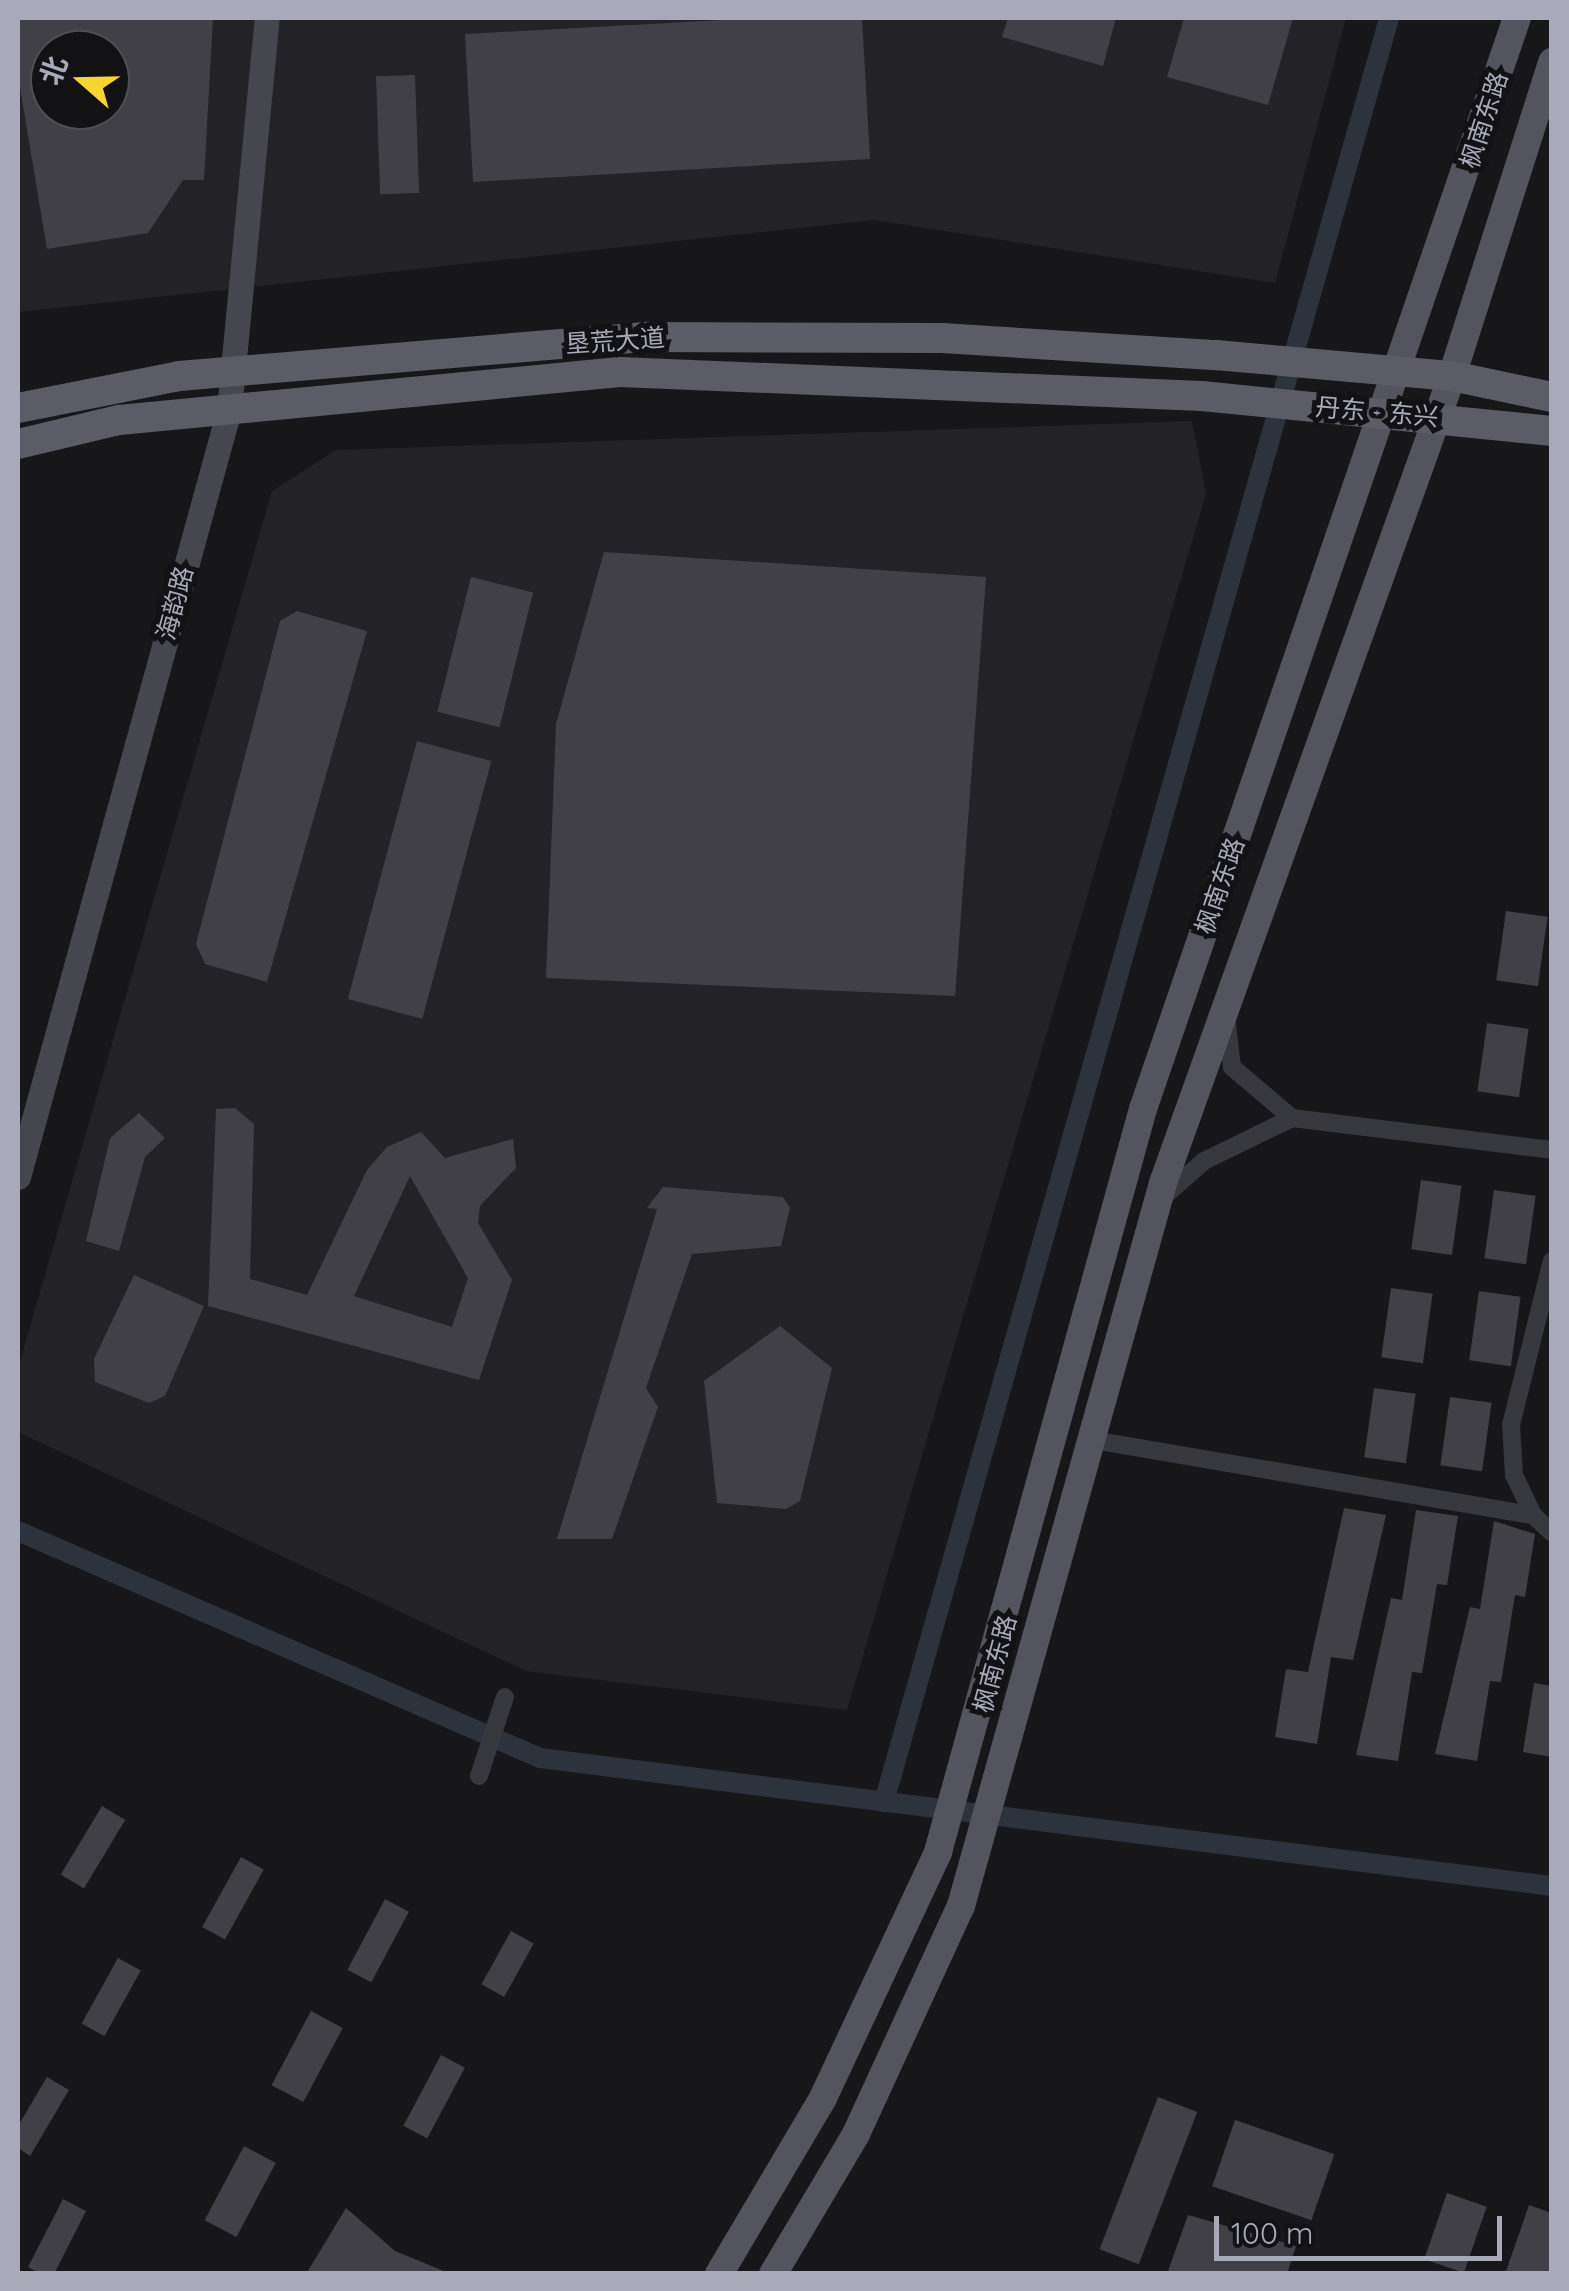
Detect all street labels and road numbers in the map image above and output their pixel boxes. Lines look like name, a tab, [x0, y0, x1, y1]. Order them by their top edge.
street label: 枫南东路	[1454, 68, 1514, 172]
street label: 垦荒大道	[564, 323, 666, 359]
street label: 丹东 - 东兴	[1314, 392, 1440, 432]
street label: 海韵路	[151, 563, 199, 643]
street label: 枫南东路	[1190, 834, 1250, 938]
street label: 枫南东路	[968, 1612, 1022, 1716]

